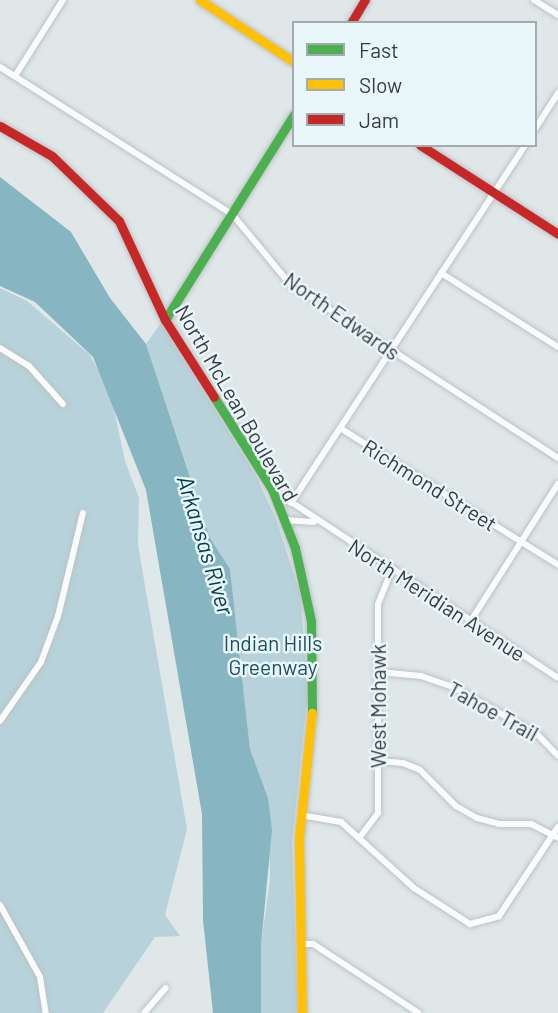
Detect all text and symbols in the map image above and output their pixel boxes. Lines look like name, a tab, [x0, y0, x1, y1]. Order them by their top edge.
legend	[292, 21, 537, 147]
text: Fast	[359, 37, 399, 62]
text: Slow	[359, 72, 402, 97]
text: Jam	[359, 107, 399, 132]
street label: North Edwards	[279, 267, 405, 365]
street label: North McLean Boulevard	[170, 300, 304, 506]
street label: Richmond Street	[358, 434, 502, 536]
water label: Arkansas River	[172, 472, 240, 618]
street label: North Meridian Avenue	[344, 533, 530, 667]
park label: Indian Hills Greenway	[224, 630, 322, 680]
street label: West Mohawk	[365, 644, 391, 768]
street label: Tahoe Trail	[443, 676, 543, 746]

